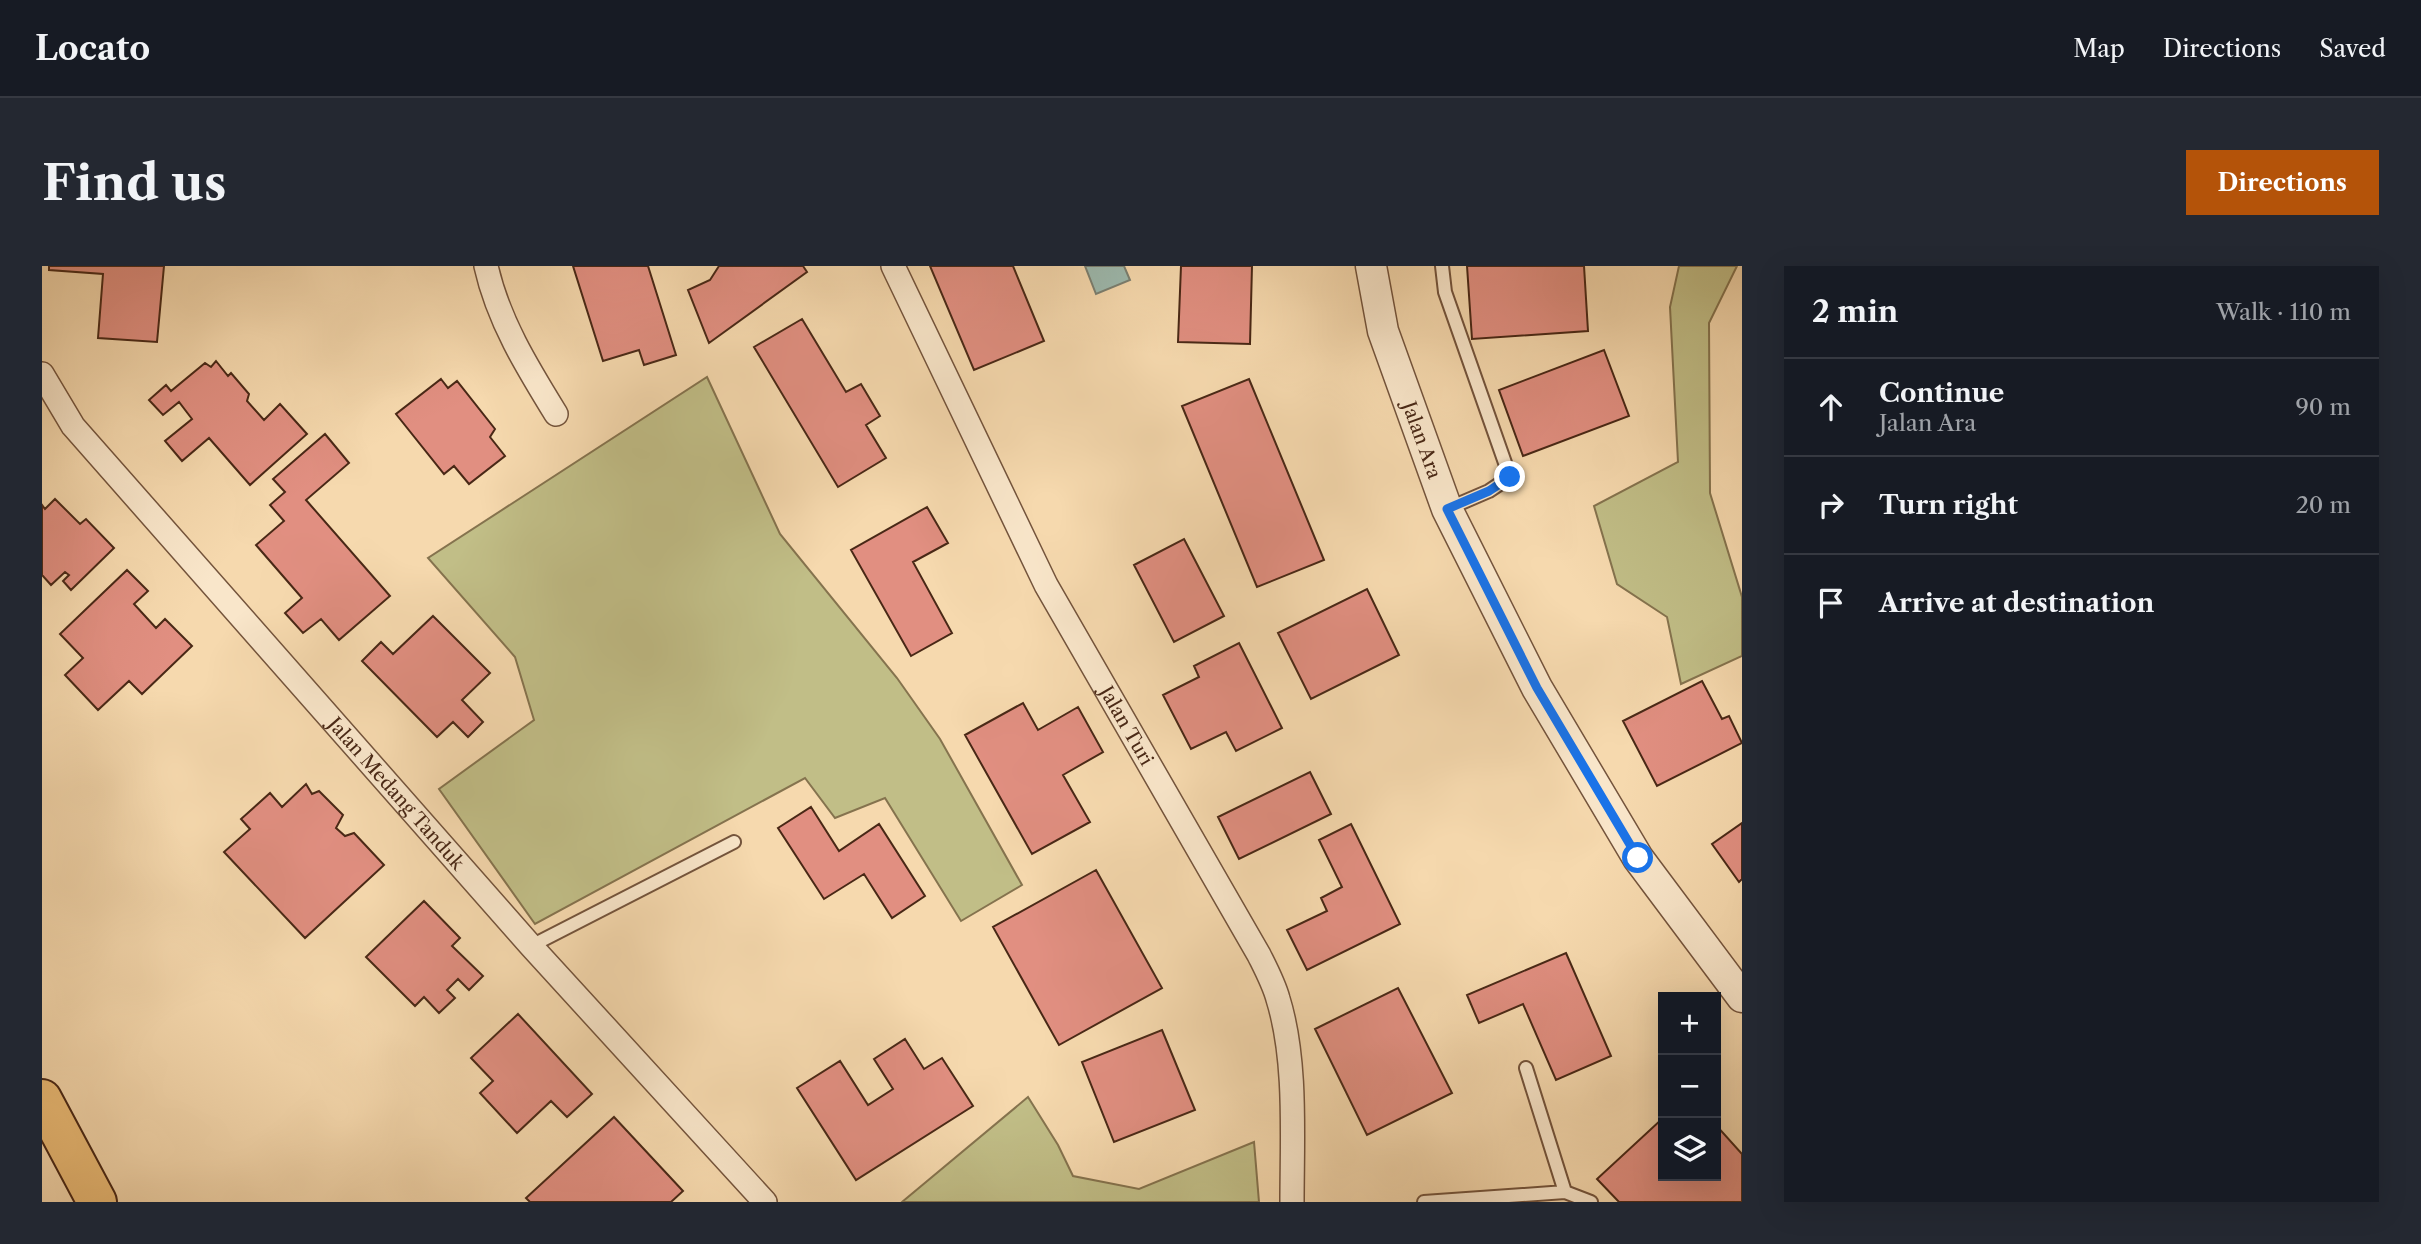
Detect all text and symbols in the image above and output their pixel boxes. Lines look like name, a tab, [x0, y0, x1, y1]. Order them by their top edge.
text: Locato	[35, 28, 150, 69]
text: Map	[2073, 34, 2125, 63]
text: Directions	[2163, 34, 2281, 63]
text: Saved	[2319, 34, 2386, 63]
button: Directions	[2186, 150, 2379, 215]
text: Find us	[42, 152, 226, 213]
text: 2 min	[1812, 293, 1898, 330]
text: Walk · 110 m	[2216, 298, 2351, 326]
text: Continue	[1879, 377, 2004, 409]
icon: ahead	[1812, 388, 1850, 426]
text: 90 m	[2295, 393, 2351, 421]
street label: Jalan Ara	[1396, 396, 1446, 482]
text: Jalan Ara	[1879, 409, 1976, 437]
route end	[1494, 461, 1525, 492]
icon: right	[1812, 486, 1850, 524]
text: Turn right	[1879, 489, 2018, 521]
text: 20 m	[2296, 491, 2351, 519]
icon: arrive	[1812, 584, 1850, 622]
text: Arrive at destination	[1879, 587, 2154, 619]
street label: Jalan Turi	[1093, 679, 1158, 770]
street label: Jalan Medang Tanduk	[321, 710, 470, 875]
route start	[1622, 842, 1653, 873]
map controls	[1658, 992, 1721, 1181]
button: +	[1658, 992, 1721, 1055]
button: −	[1658, 1055, 1721, 1118]
button: layers	[1658, 1118, 1721, 1181]

